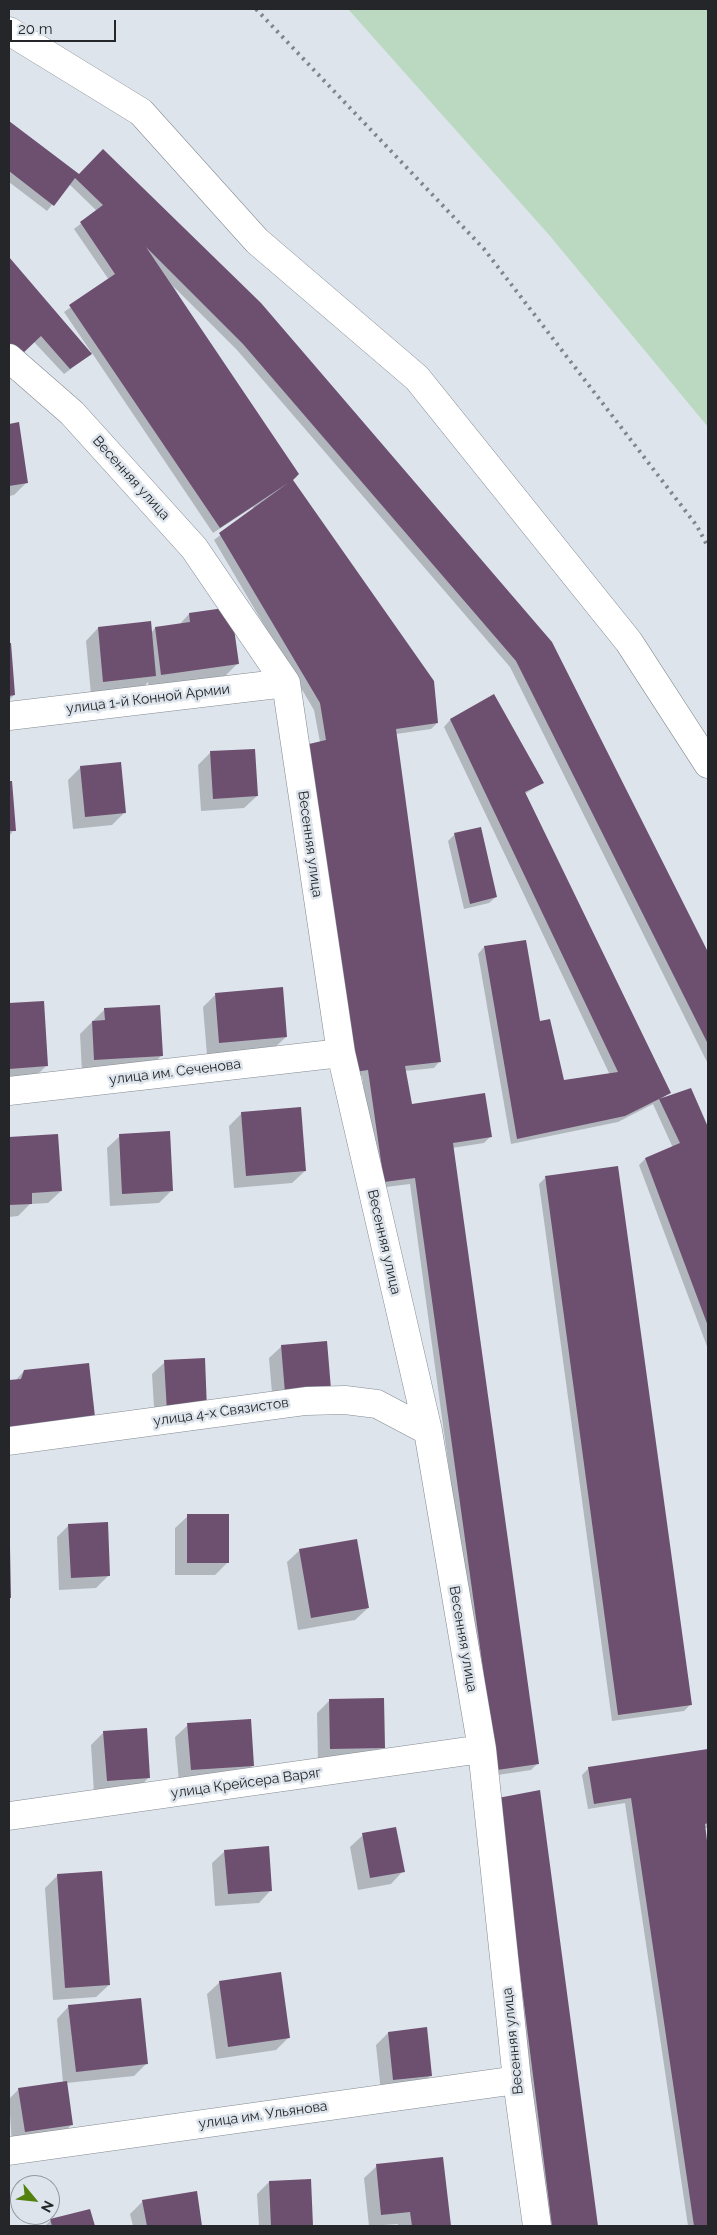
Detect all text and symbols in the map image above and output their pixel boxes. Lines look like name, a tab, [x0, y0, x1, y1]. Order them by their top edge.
scale bar	[12, 10, 119, 42]
text: 20 m	[18, 20, 53, 38]
street label: Весенняя улица	[89, 432, 173, 524]
street label: улица 1-й Конной Армии	[65, 681, 231, 717]
street label: Весенняя улица	[294, 790, 326, 898]
street label: улица им. Сеченова	[108, 1056, 242, 1088]
street label: Весенняя улица	[364, 1188, 404, 1296]
street label: улица 4-х Связистов	[152, 1394, 290, 1430]
street label: Весенняя улица	[445, 1585, 481, 1693]
street label: улица Крейсера Варяг	[170, 1764, 322, 1802]
street label: Весенняя улица	[499, 1987, 527, 2095]
street label: улица им. Ульянова	[198, 2098, 328, 2132]
north arrow	[10, 2175, 60, 2225]
text: N	[38, 2198, 57, 2215]

